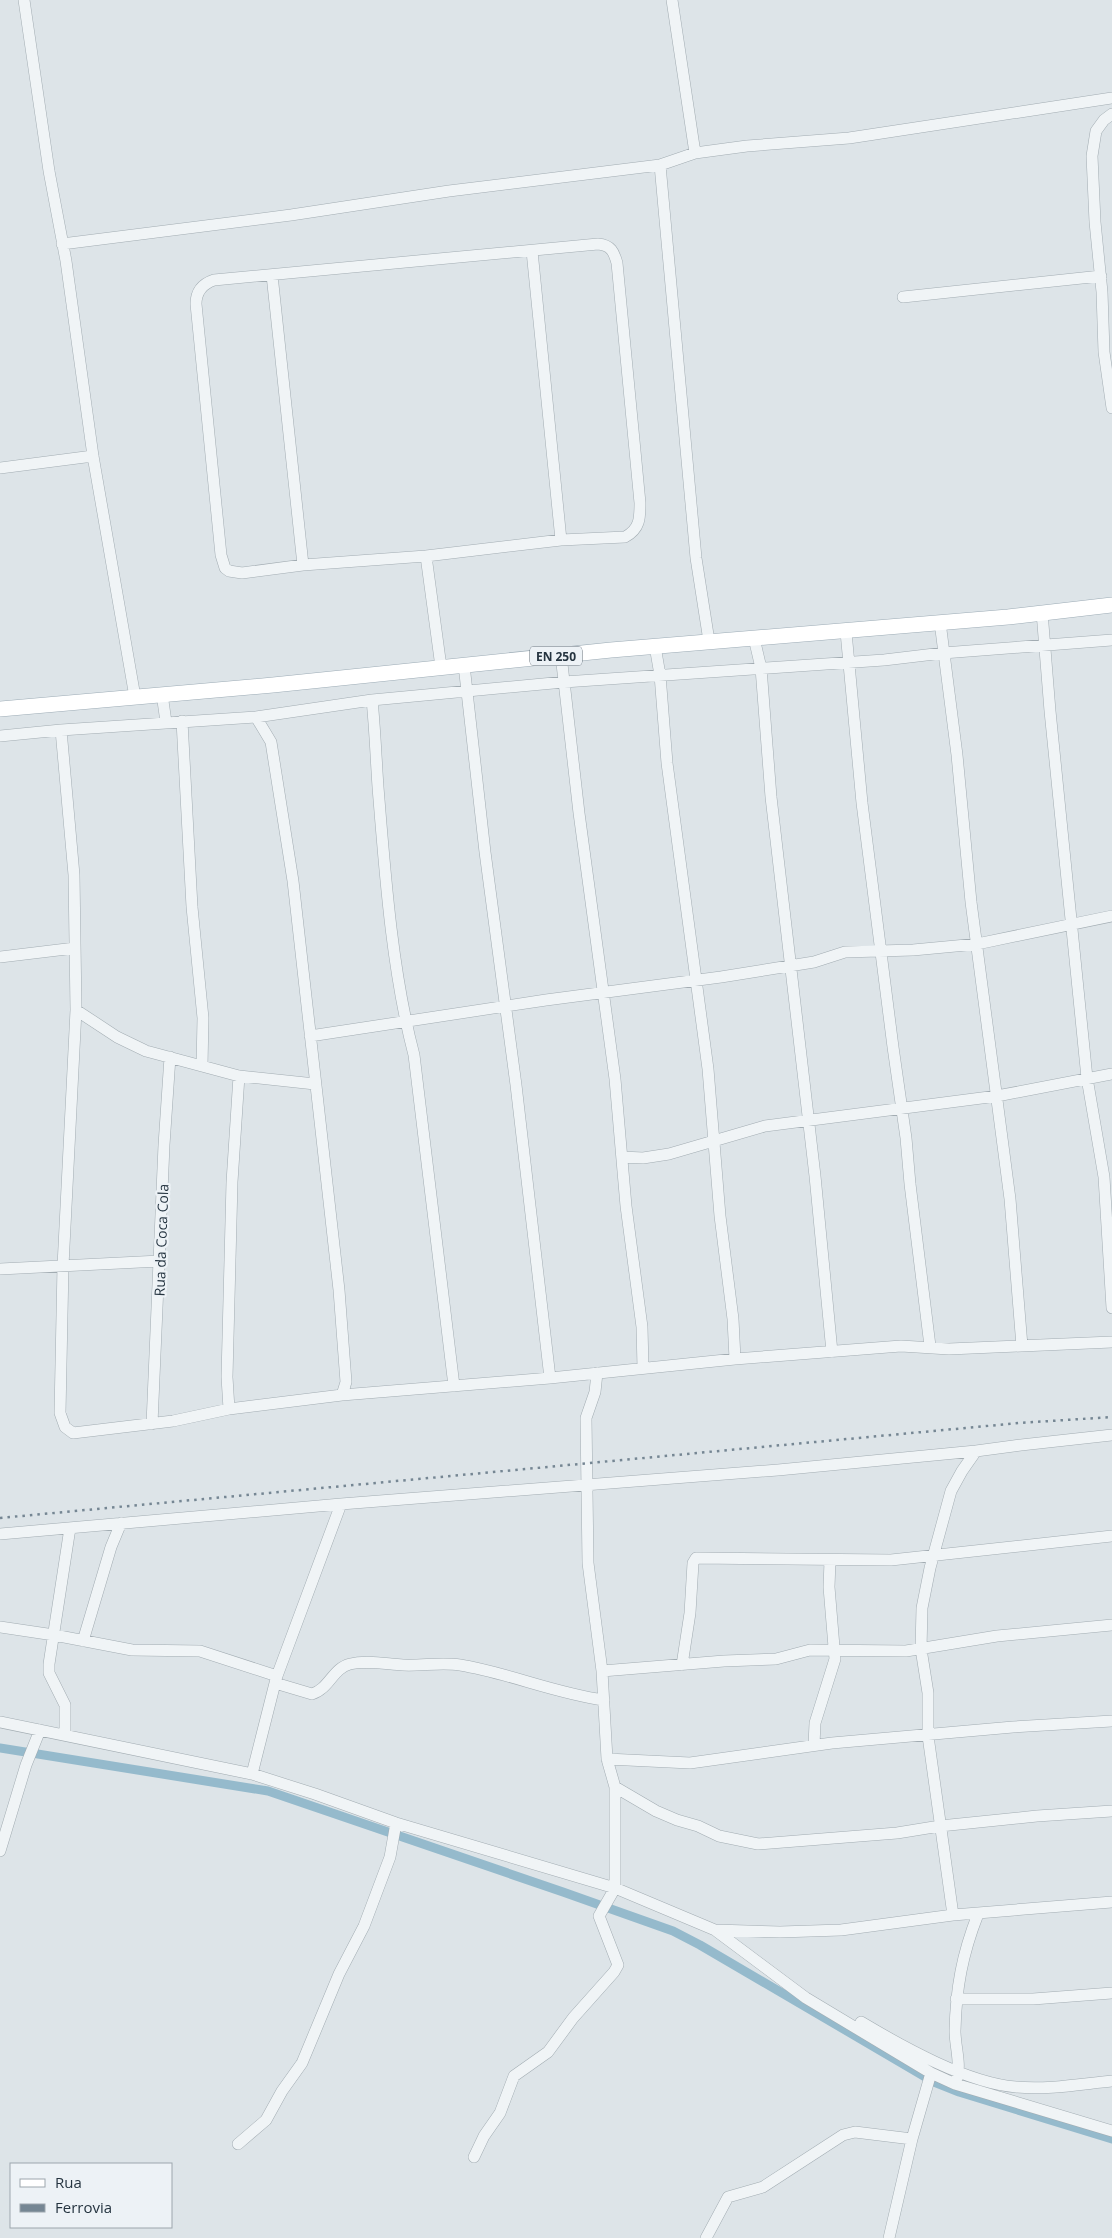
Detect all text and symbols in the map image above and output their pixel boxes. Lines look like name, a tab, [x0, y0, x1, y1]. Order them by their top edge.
road number: EN 250	[530, 646, 582, 666]
street label: Rua da Coca Cola	[150, 1183, 172, 1297]
legend	[10, 2163, 172, 2228]
text: Rua	[55, 2172, 82, 2192]
text: Ferrovia	[55, 2197, 112, 2217]

